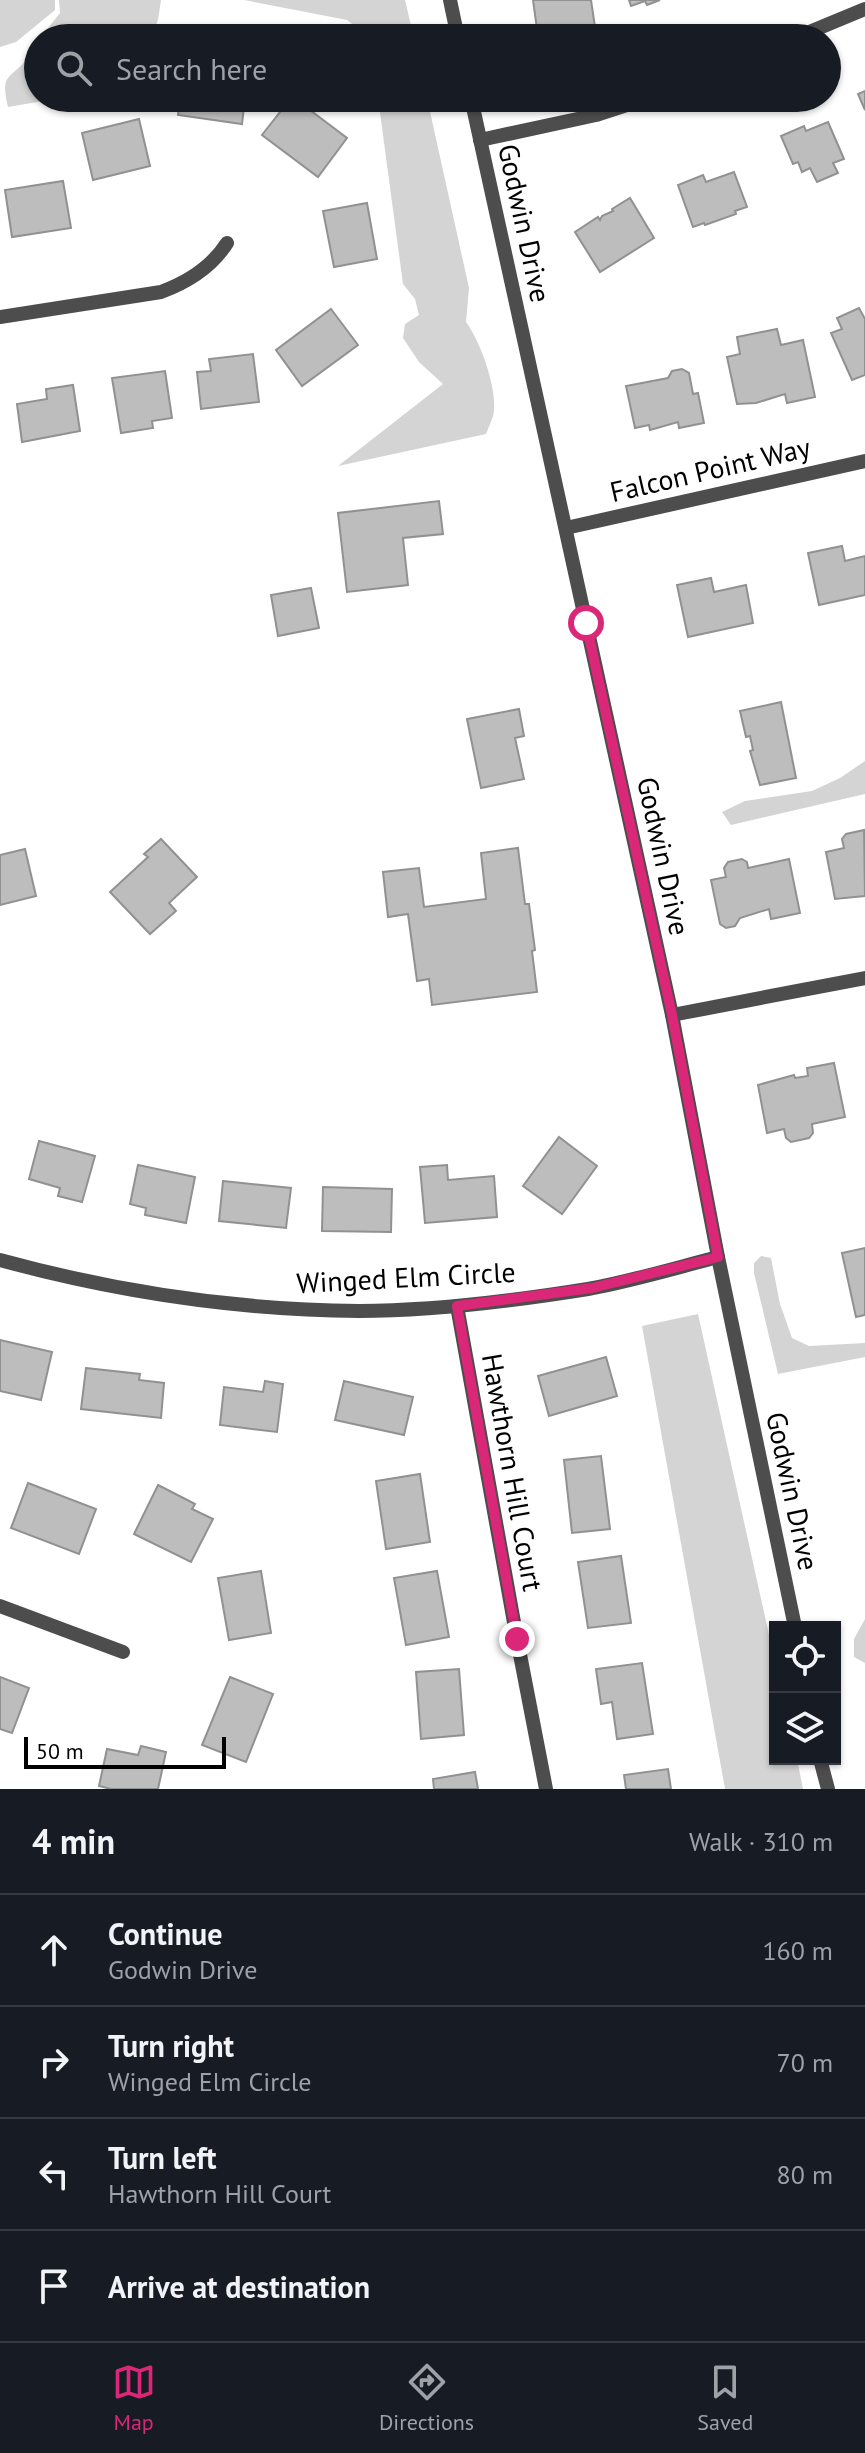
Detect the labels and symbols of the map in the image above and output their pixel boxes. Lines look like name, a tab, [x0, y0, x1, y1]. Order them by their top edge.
street label: Godwin Drive	[490, 140, 560, 306]
street label: Falcon Point Way	[606, 428, 814, 510]
route start	[568, 605, 604, 641]
street label: Godwin Drive	[629, 773, 699, 939]
street label: Winged Elm Circle	[296, 1253, 516, 1301]
street label: Hawthorn Hill Court	[474, 1350, 552, 1594]
street label: Godwin Drive	[758, 1408, 828, 1574]
route end	[499, 1621, 535, 1657]
scale bar	[24, 1733, 226, 1769]

